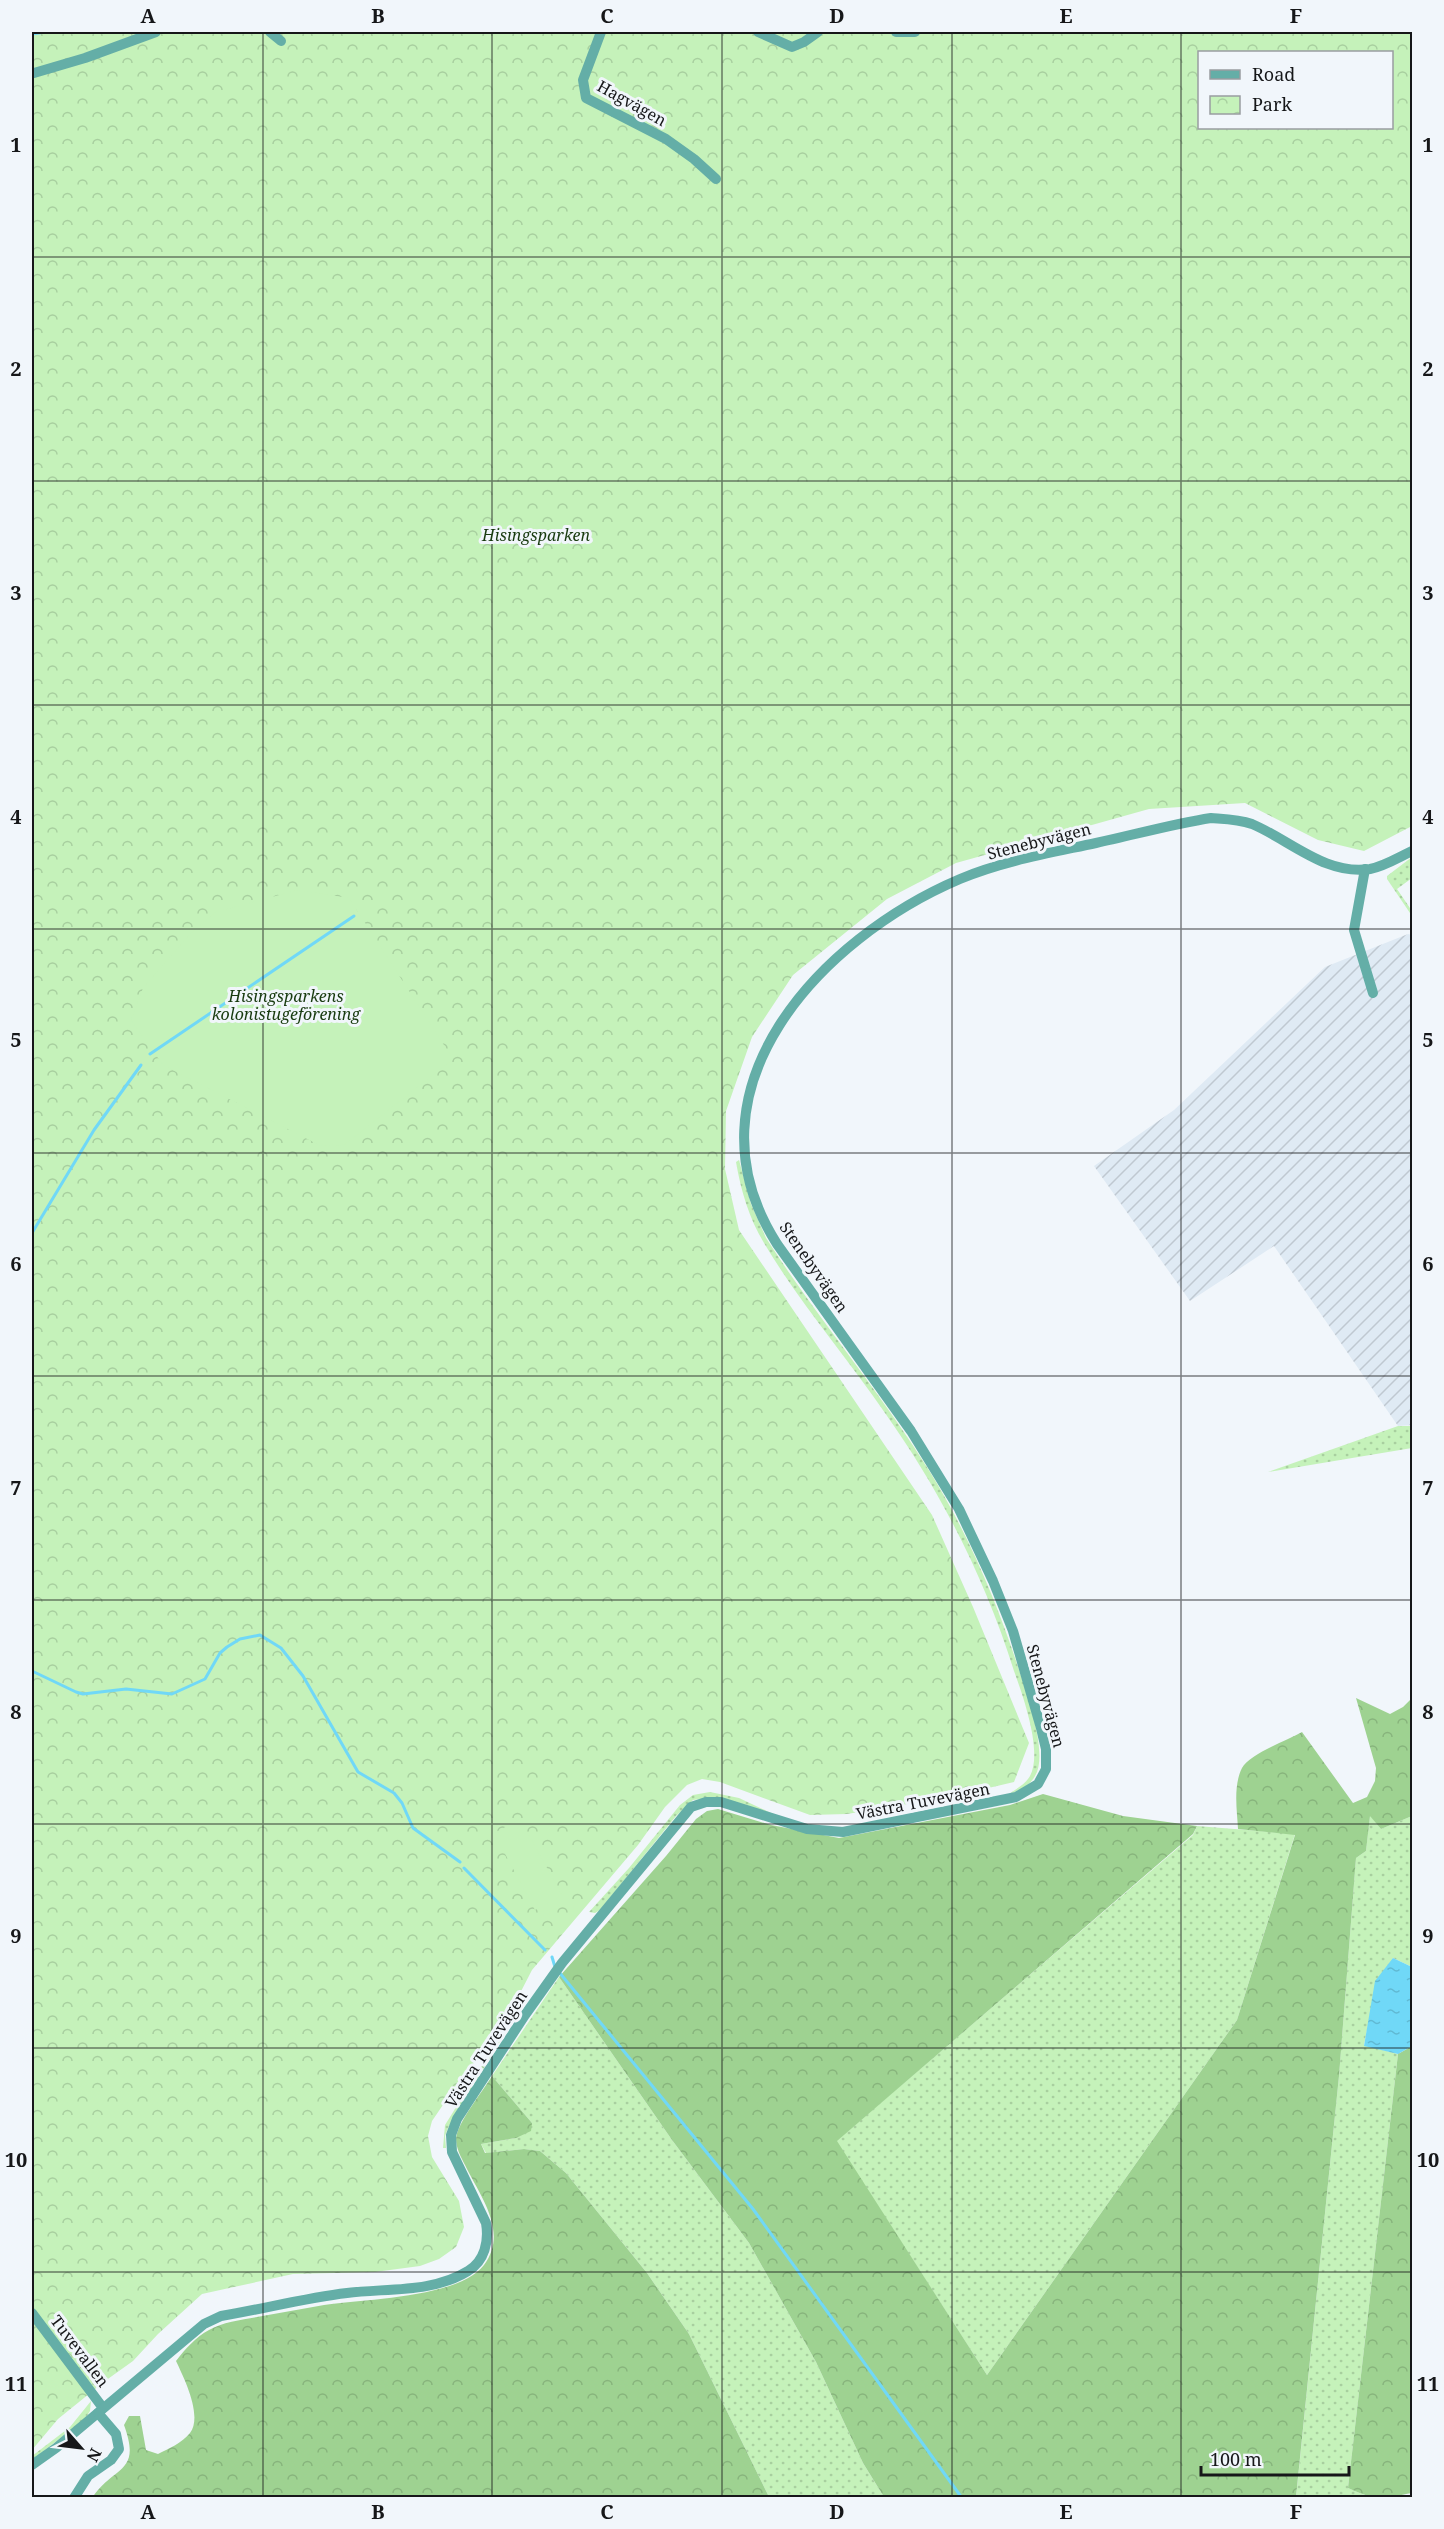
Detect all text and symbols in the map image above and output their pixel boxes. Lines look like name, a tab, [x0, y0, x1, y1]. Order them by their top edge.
text: A	[140, 2, 156, 29]
text: B	[371, 2, 385, 29]
text: C	[600, 2, 614, 29]
text: D	[829, 2, 845, 29]
text: E	[1059, 2, 1073, 29]
text: F	[1290, 2, 1302, 29]
legend	[1198, 51, 1393, 129]
text: Road	[1252, 62, 1295, 86]
street label: Hagvägen	[593, 75, 671, 131]
text: Park	[1252, 92, 1292, 116]
text: 1	[10, 131, 22, 158]
text: 1	[1422, 131, 1434, 158]
text: 2	[10, 355, 22, 382]
text: 2	[1422, 355, 1434, 382]
park label: Hisingsparken	[481, 524, 590, 546]
text: 3	[10, 579, 22, 606]
text: 3	[1422, 579, 1434, 606]
text: 4	[10, 803, 22, 830]
text: 4	[1422, 803, 1434, 830]
street label: Stenebyvägen	[985, 817, 1093, 865]
park label: Hisingsparkens kolonistugeförening	[212, 985, 361, 1025]
text: 5	[10, 1026, 22, 1053]
text: 5	[1422, 1026, 1434, 1053]
street label: Stenebyvägen	[775, 1217, 853, 1317]
text: 6	[10, 1250, 22, 1277]
text: 6	[1422, 1250, 1434, 1277]
text: 7	[10, 1474, 22, 1501]
text: 7	[1422, 1474, 1434, 1501]
street label: Stenebyvägen	[1022, 1642, 1070, 1750]
text: 8	[10, 1698, 22, 1725]
text: 8	[1422, 1698, 1434, 1725]
street label: Västra Tuvevägen	[854, 1777, 992, 1825]
text: 9	[10, 1922, 22, 1949]
text: 9	[1422, 1922, 1434, 1949]
street label: Västra Tuvevägen	[440, 1986, 532, 2112]
text: 10	[5, 2146, 27, 2173]
text: 10	[1417, 2146, 1439, 2173]
street label: Tuvevallen	[46, 2310, 114, 2392]
text: 11	[5, 2370, 27, 2397]
text: 11	[1417, 2370, 1439, 2397]
north arrow	[51, 2418, 111, 2478]
scale bar	[1201, 2439, 1350, 2477]
text: N	[81, 2444, 107, 2466]
text: 100 m	[1210, 2447, 1262, 2471]
text: A	[140, 2498, 156, 2525]
text: B	[371, 2498, 385, 2525]
text: C	[600, 2498, 614, 2525]
text: D	[829, 2498, 845, 2525]
text: E	[1059, 2498, 1073, 2525]
text: F	[1290, 2498, 1302, 2525]

